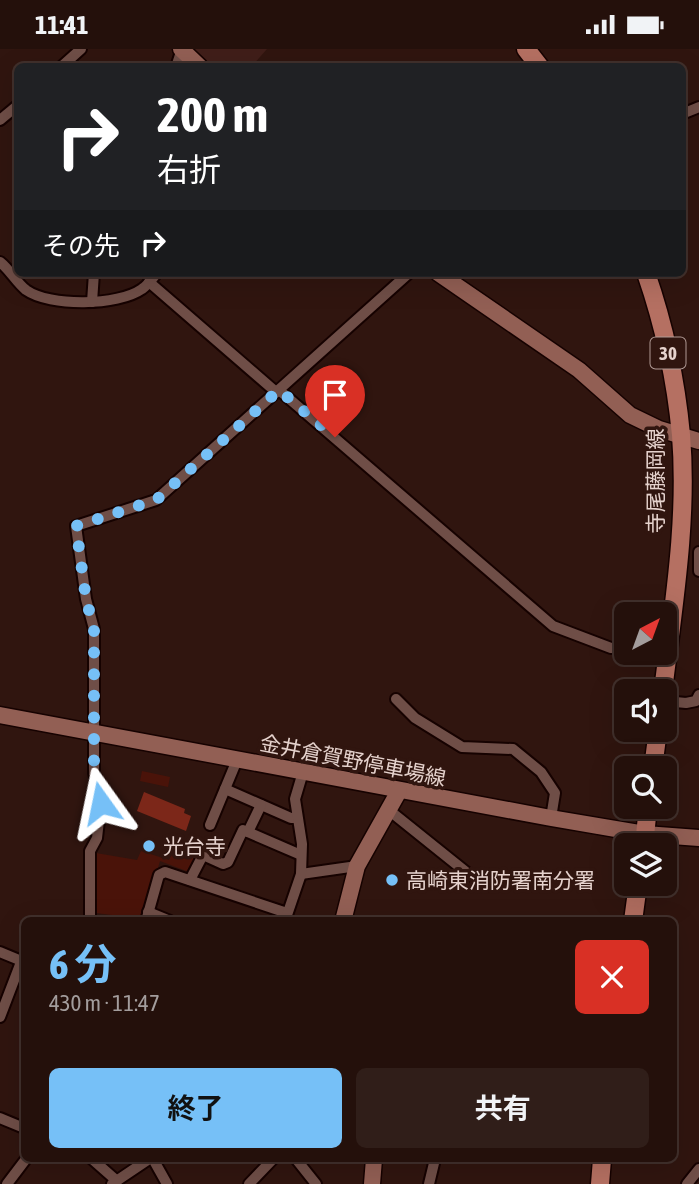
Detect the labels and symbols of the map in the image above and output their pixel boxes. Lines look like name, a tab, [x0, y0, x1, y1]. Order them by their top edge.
road number: 30	[650, 337, 686, 369]
pin	[305, 365, 365, 437]
street label: 寺尾藤岡線	[643, 429, 667, 534]
north arrow	[614, 602, 677, 665]
street label: 金井倉賀野停車場線	[258, 730, 448, 790]
position arrow	[64, 766, 138, 840]
place label: 光台寺	[163, 834, 226, 858]
marker: 光台寺	[141, 838, 157, 854]
place label: 高崎東消防署南分署	[406, 868, 595, 892]
marker: 高崎東消防署南分署	[384, 872, 400, 888]

